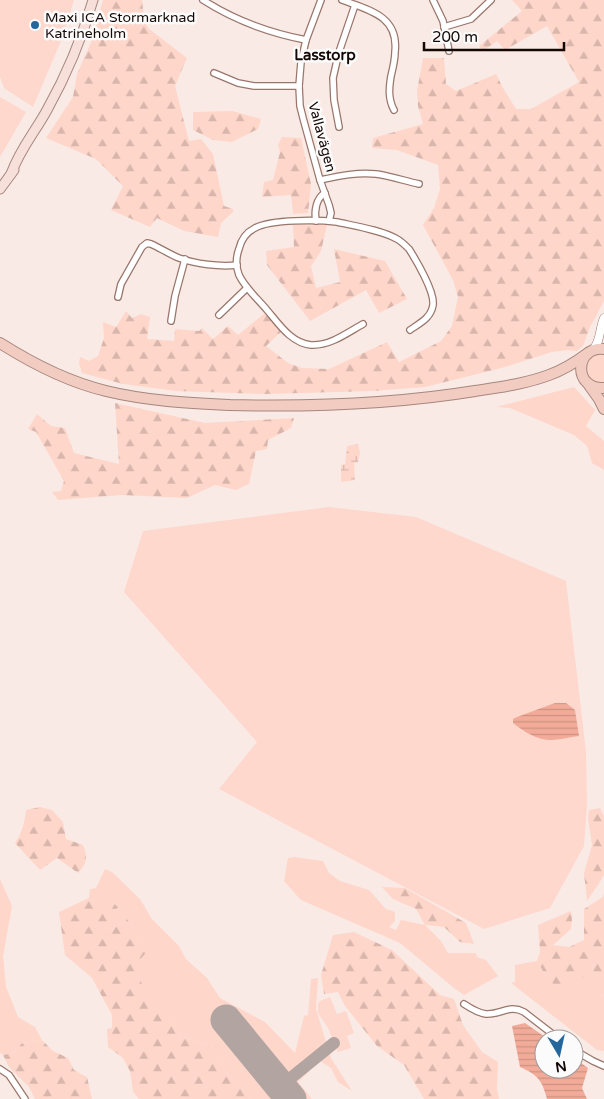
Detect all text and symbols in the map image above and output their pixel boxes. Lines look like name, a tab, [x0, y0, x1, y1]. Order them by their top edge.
place label: Maxi ICA Stormarknad Katrineholm	[45, 9, 195, 42]
marker: Maxi ICA Stormarknad Katrineholm	[29, 19, 41, 31]
scale bar	[424, 20, 564, 52]
text: 200 m	[432, 28, 478, 46]
district label: Lasstorp	[294, 46, 356, 65]
street label: Vallavägen	[304, 100, 340, 174]
north arrow	[534, 1029, 584, 1079]
text: N	[554, 1057, 568, 1076]

